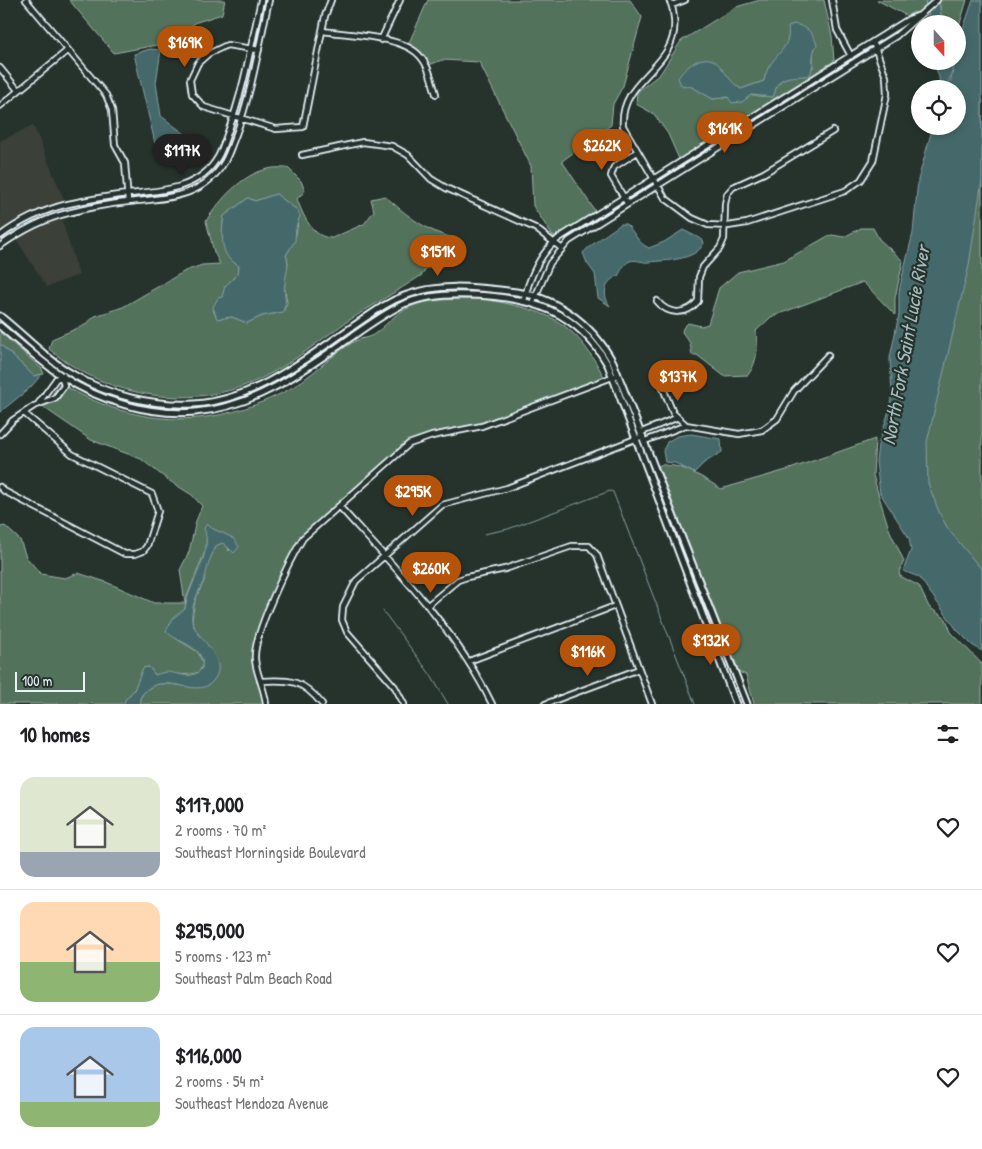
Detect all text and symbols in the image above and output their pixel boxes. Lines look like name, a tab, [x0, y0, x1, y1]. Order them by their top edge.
north arrow	[911, 15, 966, 70]
map controls	[911, 15, 966, 135]
pin: $169K	[150, 26, 220, 68]
text: $169K	[168, 31, 202, 53]
button: locate	[911, 80, 966, 135]
pin: $161K	[690, 112, 760, 154]
text: $161K	[708, 117, 742, 139]
pin: $262K	[567, 128, 637, 171]
pin: $117K	[147, 134, 217, 176]
text: $262K	[583, 134, 621, 156]
text: $117K	[164, 139, 200, 161]
pin: $151K	[403, 234, 473, 277]
text: $151K	[421, 240, 455, 262]
water label: North Fork Saint Lucie River	[874, 241, 936, 447]
pin: $137K	[643, 360, 713, 402]
text: $137K	[659, 365, 697, 387]
pin: $295K	[378, 474, 448, 517]
text: $295K	[395, 480, 431, 502]
pin: $260K	[396, 552, 466, 594]
text: $260K	[412, 557, 450, 579]
pin: $132K	[676, 624, 746, 666]
text: $132K	[693, 629, 729, 651]
pin: $116K	[553, 634, 623, 677]
text: $116K	[571, 640, 605, 662]
scale bar	[15, 669, 85, 692]
text: 100 m	[22, 671, 52, 690]
text: 10 homes	[20, 720, 90, 749]
icon: filters	[934, 720, 962, 748]
text: $117,000	[175, 790, 244, 819]
icon: home	[60, 797, 120, 857]
icon: heart	[934, 813, 962, 841]
text: 2 rooms · 70 m²	[175, 819, 266, 841]
text: Southeast Morningside Boulevard	[175, 841, 365, 863]
text: $295,000	[175, 916, 245, 945]
icon: home	[60, 922, 120, 982]
icon: heart	[934, 938, 962, 966]
text: 5 rooms · 123 m²	[175, 945, 271, 967]
text: Southeast Palm Beach Road	[175, 967, 332, 989]
text: $116,000	[175, 1041, 242, 1070]
icon: home	[60, 1047, 120, 1107]
icon: heart	[934, 1063, 962, 1091]
text: 2 rooms · 54 m²	[175, 1070, 264, 1092]
text: Southeast Mendoza Avenue	[175, 1092, 329, 1114]

